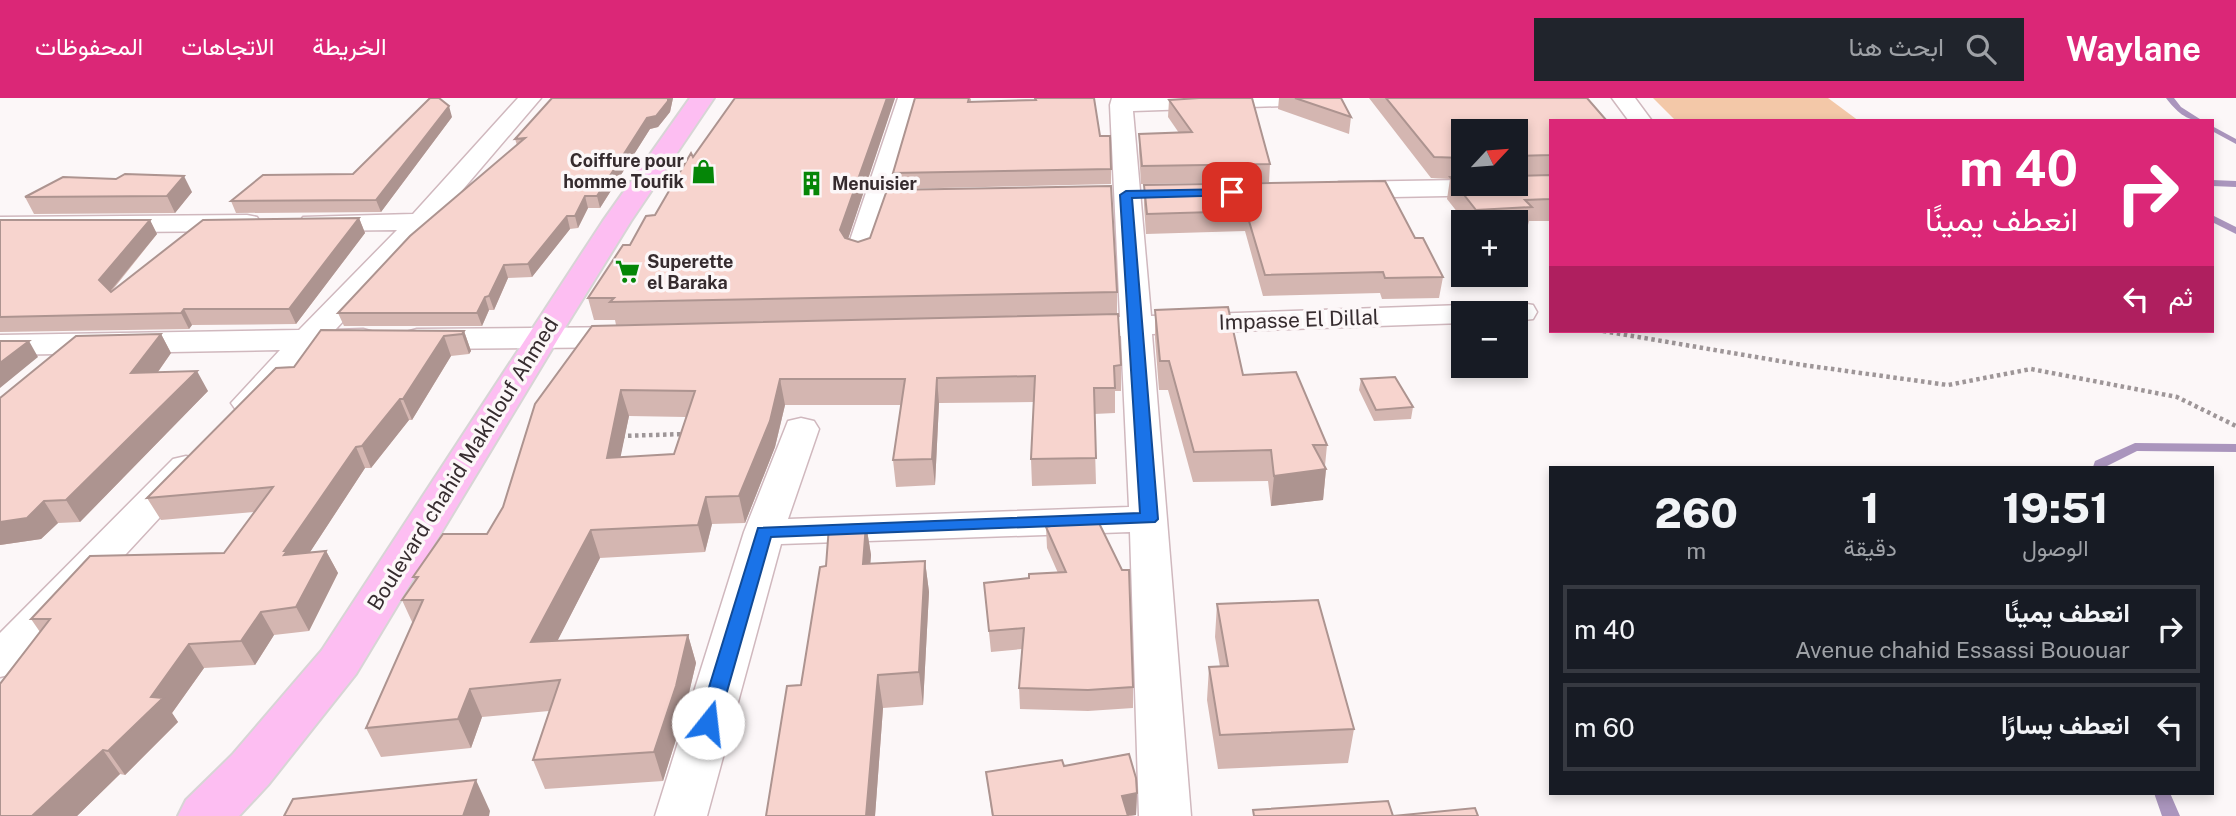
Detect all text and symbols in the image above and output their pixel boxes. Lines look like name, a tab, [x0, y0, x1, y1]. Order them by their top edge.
search box	[1534, 18, 2024, 81]
icon: search	[1962, 30, 2000, 68]
text: Waylane	[2066, 30, 2201, 68]
text: ابحث هنا	[1849, 31, 1944, 62]
text: المحفوظات	[35, 32, 143, 60]
text: الاتجاهات	[181, 32, 274, 60]
text: الخريطة	[312, 32, 387, 60]
north arrow	[1451, 119, 1528, 196]
map controls	[1451, 119, 1528, 378]
text: 40 m	[1959, 139, 2078, 197]
icon: right	[2102, 147, 2193, 238]
place label: Coiffure pour homme Toufik	[563, 150, 685, 192]
shop icon: Coiffure pour homme Toufik	[690, 157, 718, 185]
pin	[1202, 162, 1262, 222]
building icon: Menuisier	[798, 170, 826, 198]
place label: Menuisier	[832, 173, 918, 194]
icon: arrive	[1213, 173, 1251, 211]
text: انعطف يمينًا	[1925, 201, 2078, 238]
button: +	[1451, 210, 1528, 287]
place label: Superette el Baraka	[647, 251, 733, 293]
supermarket icon: Superette el Baraka	[613, 258, 641, 286]
icon: left	[2117, 280, 2155, 318]
text: ثم	[2169, 281, 2193, 312]
button: −	[1451, 301, 1528, 378]
street label: Impasse El Dillal	[1218, 304, 1380, 335]
street label: Boulevard chahid Makhlouf Ahmed	[362, 313, 563, 615]
text: 1	[1861, 483, 1879, 532]
text: 19:51	[2002, 483, 2109, 532]
text: 260	[1655, 488, 1738, 537]
text: دقيقة	[1843, 534, 1897, 561]
text: الوصول	[2022, 534, 2089, 561]
text: m	[1686, 537, 1706, 564]
text: انعطف يمينًا	[2004, 597, 2130, 628]
icon: right	[2151, 610, 2189, 648]
text: 40 m	[1574, 614, 1635, 645]
text: Avenue chahid Essassi Bououar	[1795, 636, 2130, 663]
position arrow	[671, 686, 745, 760]
icon: left	[2151, 708, 2189, 746]
text: انعطف يسارًا	[2001, 709, 2130, 740]
text: 60 m	[1574, 712, 1635, 743]

